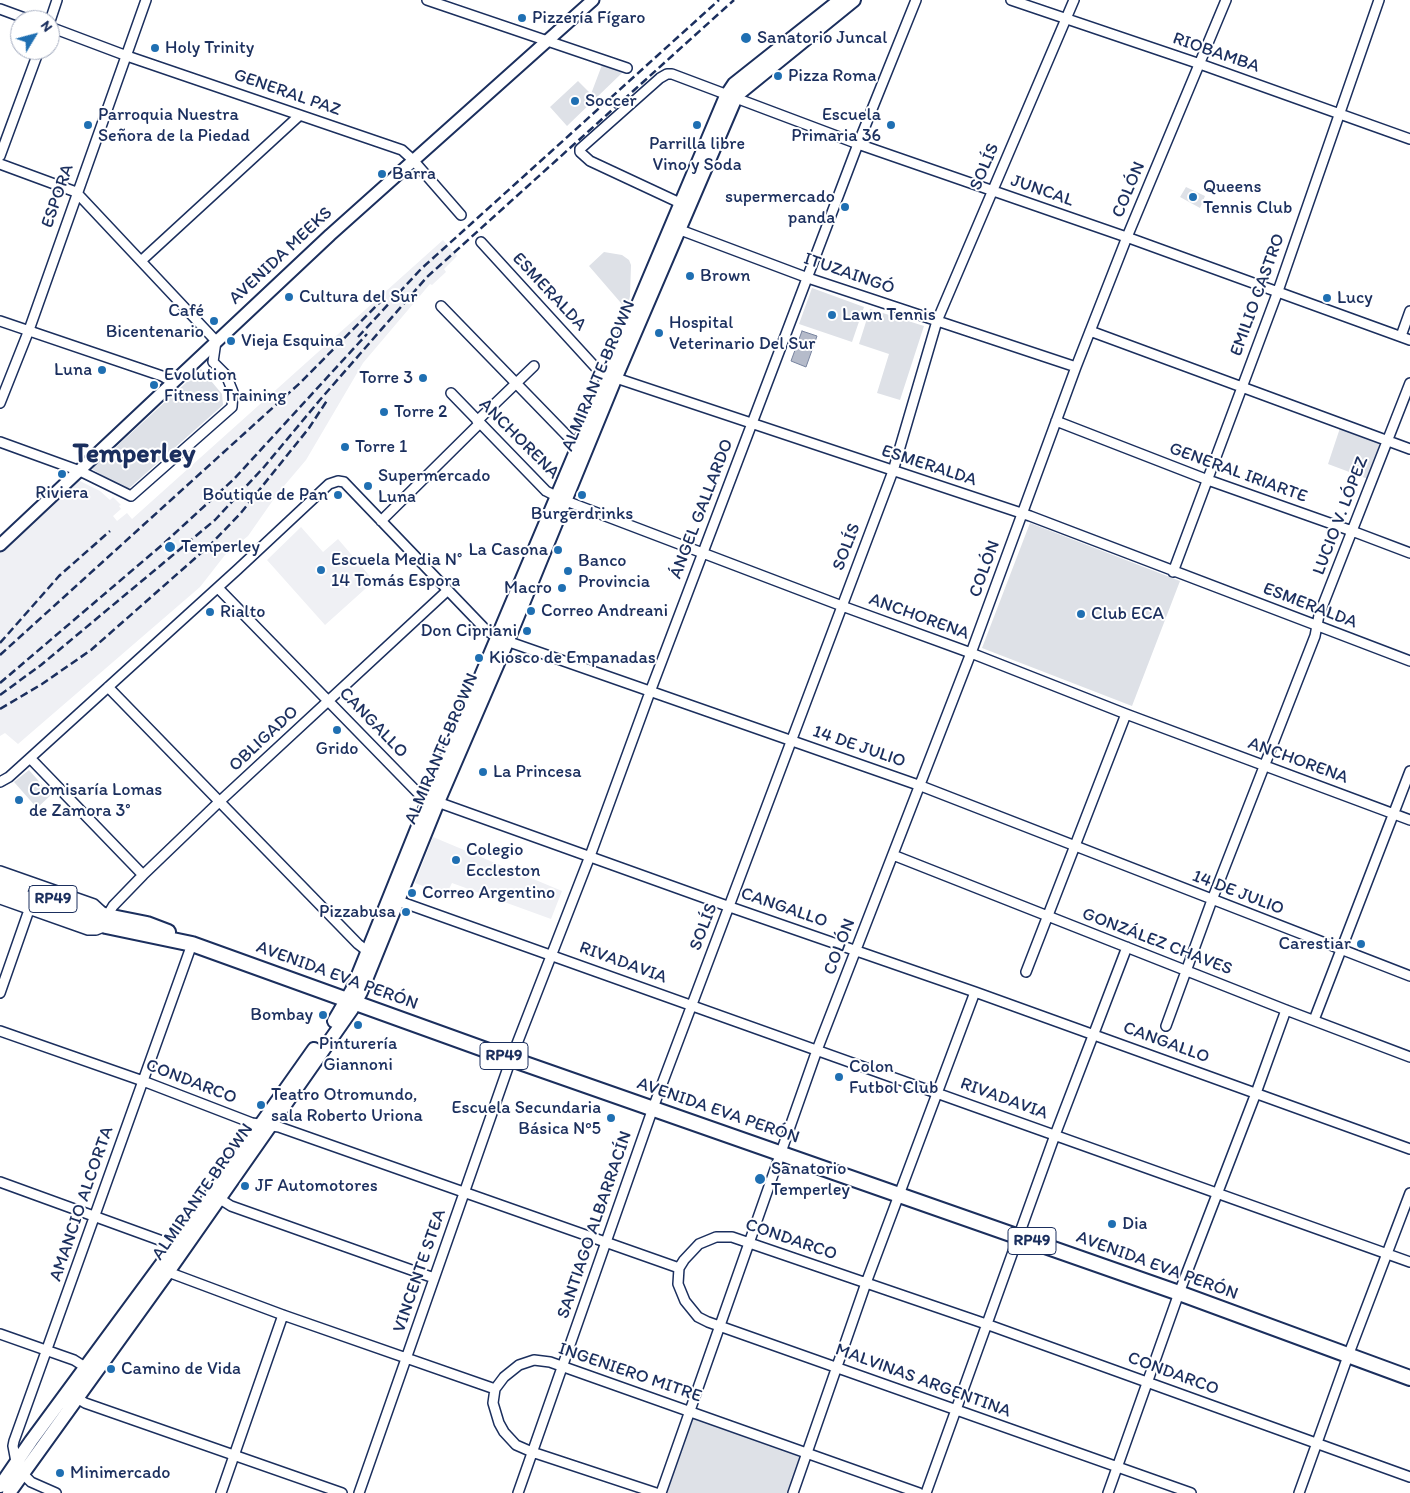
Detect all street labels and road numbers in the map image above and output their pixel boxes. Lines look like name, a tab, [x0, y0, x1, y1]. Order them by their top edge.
street label: RIOBAMBA	[1170, 28, 1262, 78]
street label: GENERAL PAZ	[231, 65, 343, 121]
street label: SOLÍS	[965, 140, 1005, 194]
street label: COLÓN	[1108, 159, 1150, 221]
street label: ESPORA	[37, 161, 79, 231]
street label: JUNCAL	[1008, 170, 1076, 212]
street label: AVENIDA MEEKS	[225, 203, 337, 309]
street label: EMILIO CASTRO	[1226, 231, 1290, 359]
street label: ESMERALDA	[507, 248, 591, 336]
street label: ITUZAINGÓ	[801, 248, 897, 300]
street label: ALMIRANTE BROWN	[557, 297, 641, 455]
street label: ANCHORENA	[474, 394, 564, 484]
street label: ÁNGEL GALLARDO	[665, 436, 739, 582]
street label: GENERAL IRIARTE	[1166, 438, 1310, 508]
street label: ESMERALDA	[878, 440, 980, 492]
street label: LUCIO V. LÓPEZ	[1308, 454, 1374, 578]
street label: SOLÍS	[828, 520, 866, 574]
street label: COLÓN	[965, 538, 1005, 600]
street label: ESMERALDA	[1260, 578, 1360, 634]
street label: ANCHORENA	[866, 589, 972, 645]
street label: ALMIRANTE BROWN	[400, 670, 484, 828]
street label: CANGALLO	[334, 683, 412, 763]
street label: OBLIGADO	[225, 701, 303, 777]
street label: 14 DE JULIO	[810, 721, 908, 773]
street label: ANCHORENA	[1245, 733, 1351, 789]
street label: 14 DE JULIO	[1189, 866, 1287, 920]
street label: CANGALLO	[738, 883, 830, 933]
road number: RP49	[29, 886, 77, 912]
street label: SOLÍS	[685, 900, 723, 954]
street label: GONZÁLEZ CHAVES	[1079, 903, 1235, 981]
street label: COLÓN	[819, 916, 861, 978]
street label: AVENIDA EVA PERÓN	[253, 937, 421, 1015]
street label: RIVADAVIA	[576, 937, 670, 989]
street label: CANGALLO	[1120, 1017, 1212, 1069]
road number: RP49	[480, 1042, 528, 1070]
street label: CONDARCO	[142, 1055, 240, 1109]
street label: AVENIDA EVA PERÓN	[634, 1073, 802, 1149]
street label: RIVADAVIA	[957, 1073, 1051, 1125]
street label: ALMIRANTE BROWN	[148, 1119, 258, 1265]
street label: AMANCIO ALCORTA	[45, 1124, 119, 1284]
street label: SANTIAGO ALBARRACÍN	[553, 1128, 637, 1322]
street label: VINCENTE STEA	[389, 1206, 451, 1336]
street label: CONDARCO	[742, 1214, 840, 1266]
street label: AVENIDA EVA PERÓN	[1073, 1227, 1241, 1305]
road number: RP49	[1008, 1228, 1056, 1254]
street label: INGENIERO MITRE	[555, 1338, 705, 1408]
street label: MALVINAS ARGENTINA	[832, 1339, 1014, 1423]
street label: CONDARCO	[1124, 1347, 1222, 1401]

